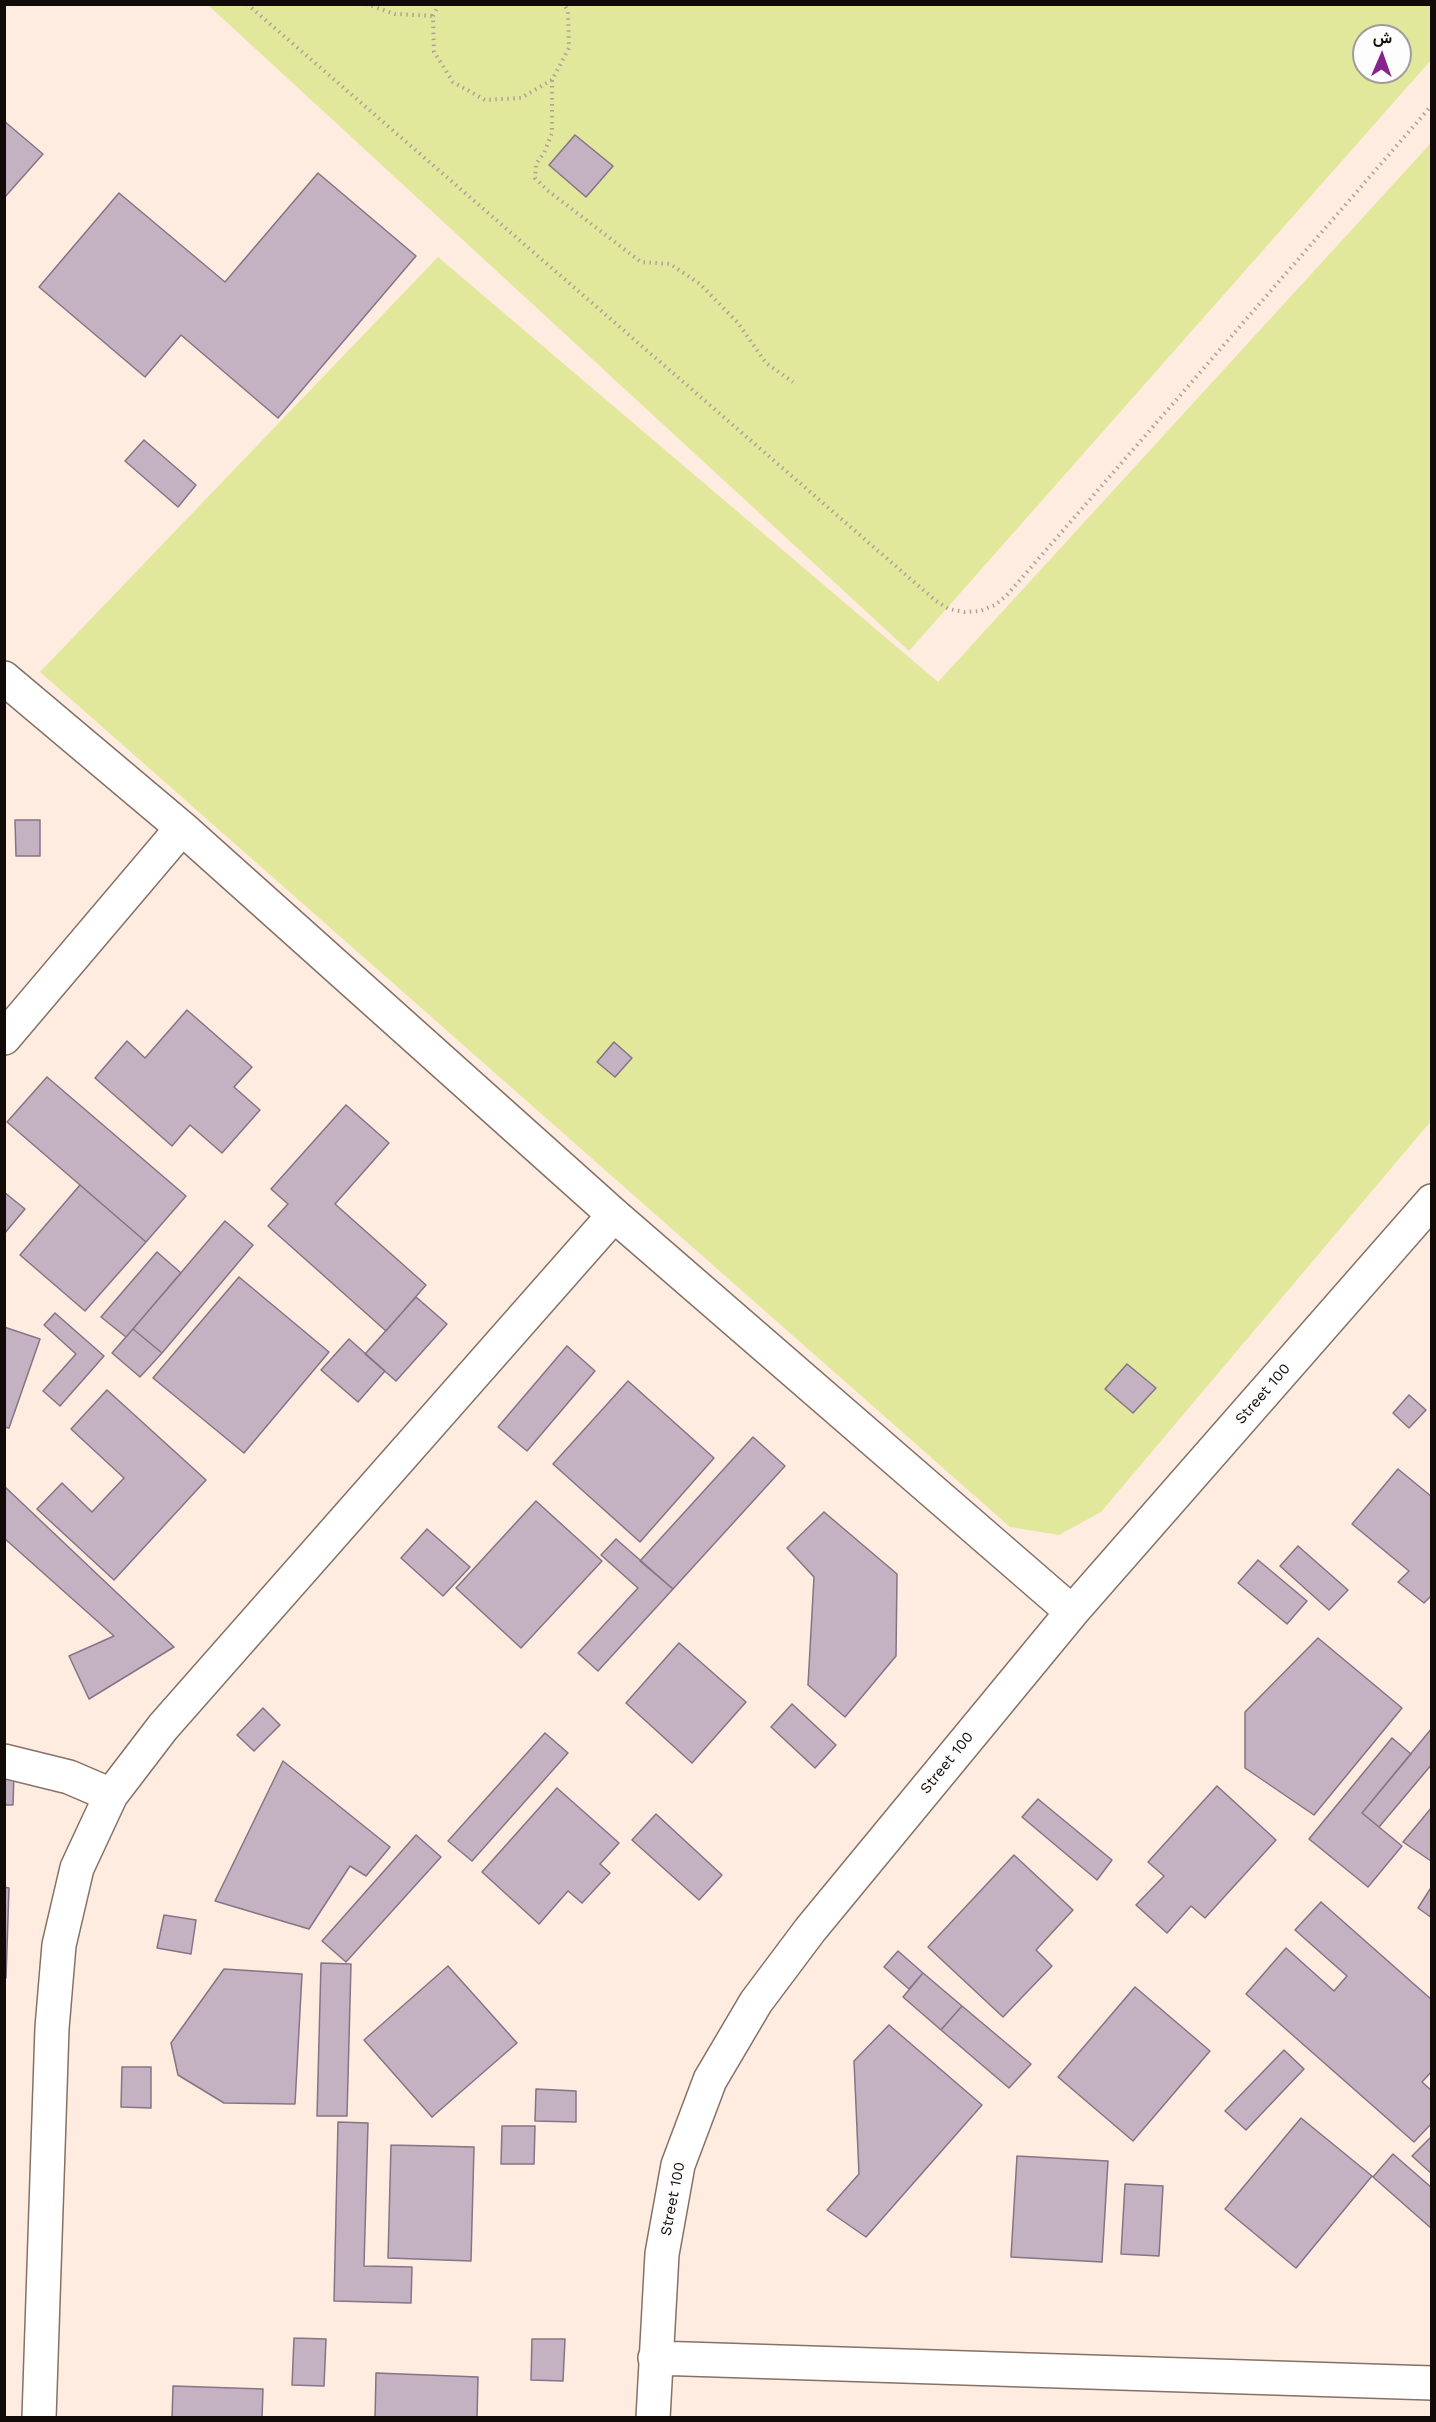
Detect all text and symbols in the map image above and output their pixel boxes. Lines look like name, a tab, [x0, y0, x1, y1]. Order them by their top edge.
north arrow	[1352, 24, 1412, 84]
text: ش	[1373, 28, 1393, 47]
street label: Street 100	[1232, 1360, 1294, 1428]
street label: Street 100	[916, 1728, 978, 1798]
street label: Street 100	[657, 2161, 689, 2237]

